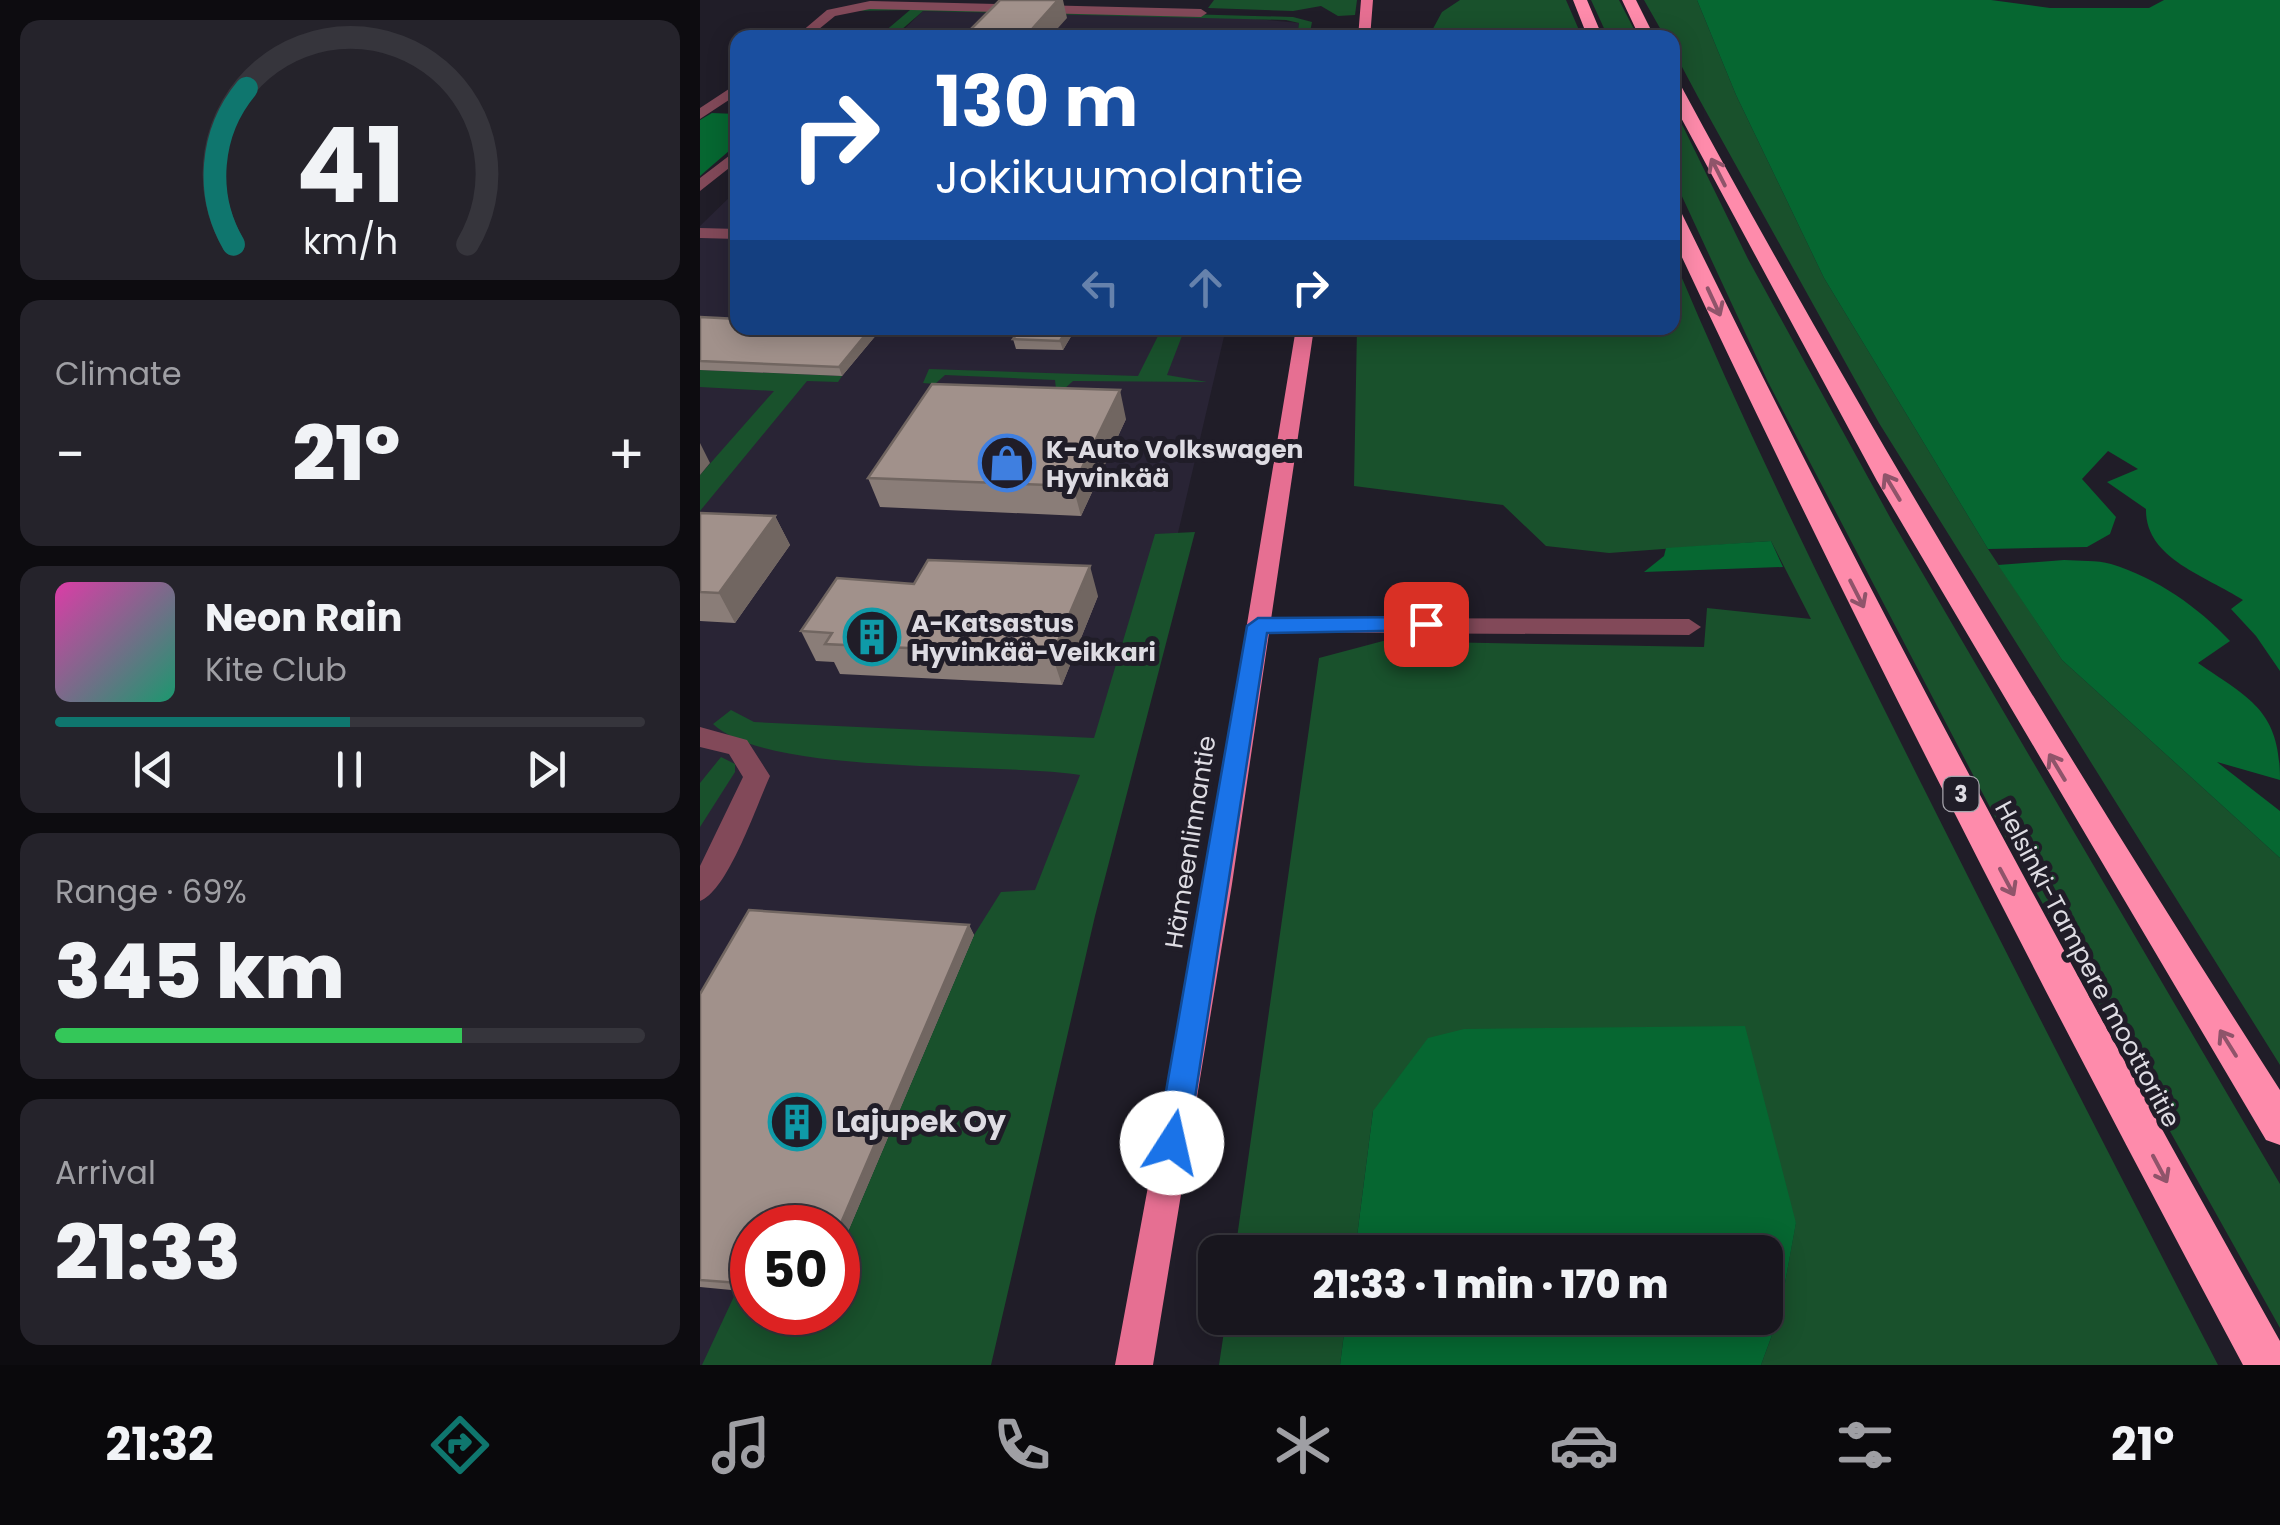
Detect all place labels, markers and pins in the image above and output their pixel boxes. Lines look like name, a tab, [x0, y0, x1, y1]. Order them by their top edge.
place label: K-Auto Volkswagen Hyvinkää	[1046, 432, 1303, 496]
shop icon: K-Auto Volkswagen Hyvinkää	[977, 433, 1037, 493]
pin	[1384, 582, 1469, 667]
place label: A-Katsastus Hyvinkää-Veikkari	[911, 606, 1156, 670]
building icon: A-Katsastus Hyvinkää-Veikkari	[842, 607, 902, 667]
building icon: Lajupek Oy	[767, 1092, 827, 1152]
place label: Lajupek Oy	[836, 1100, 1006, 1143]

